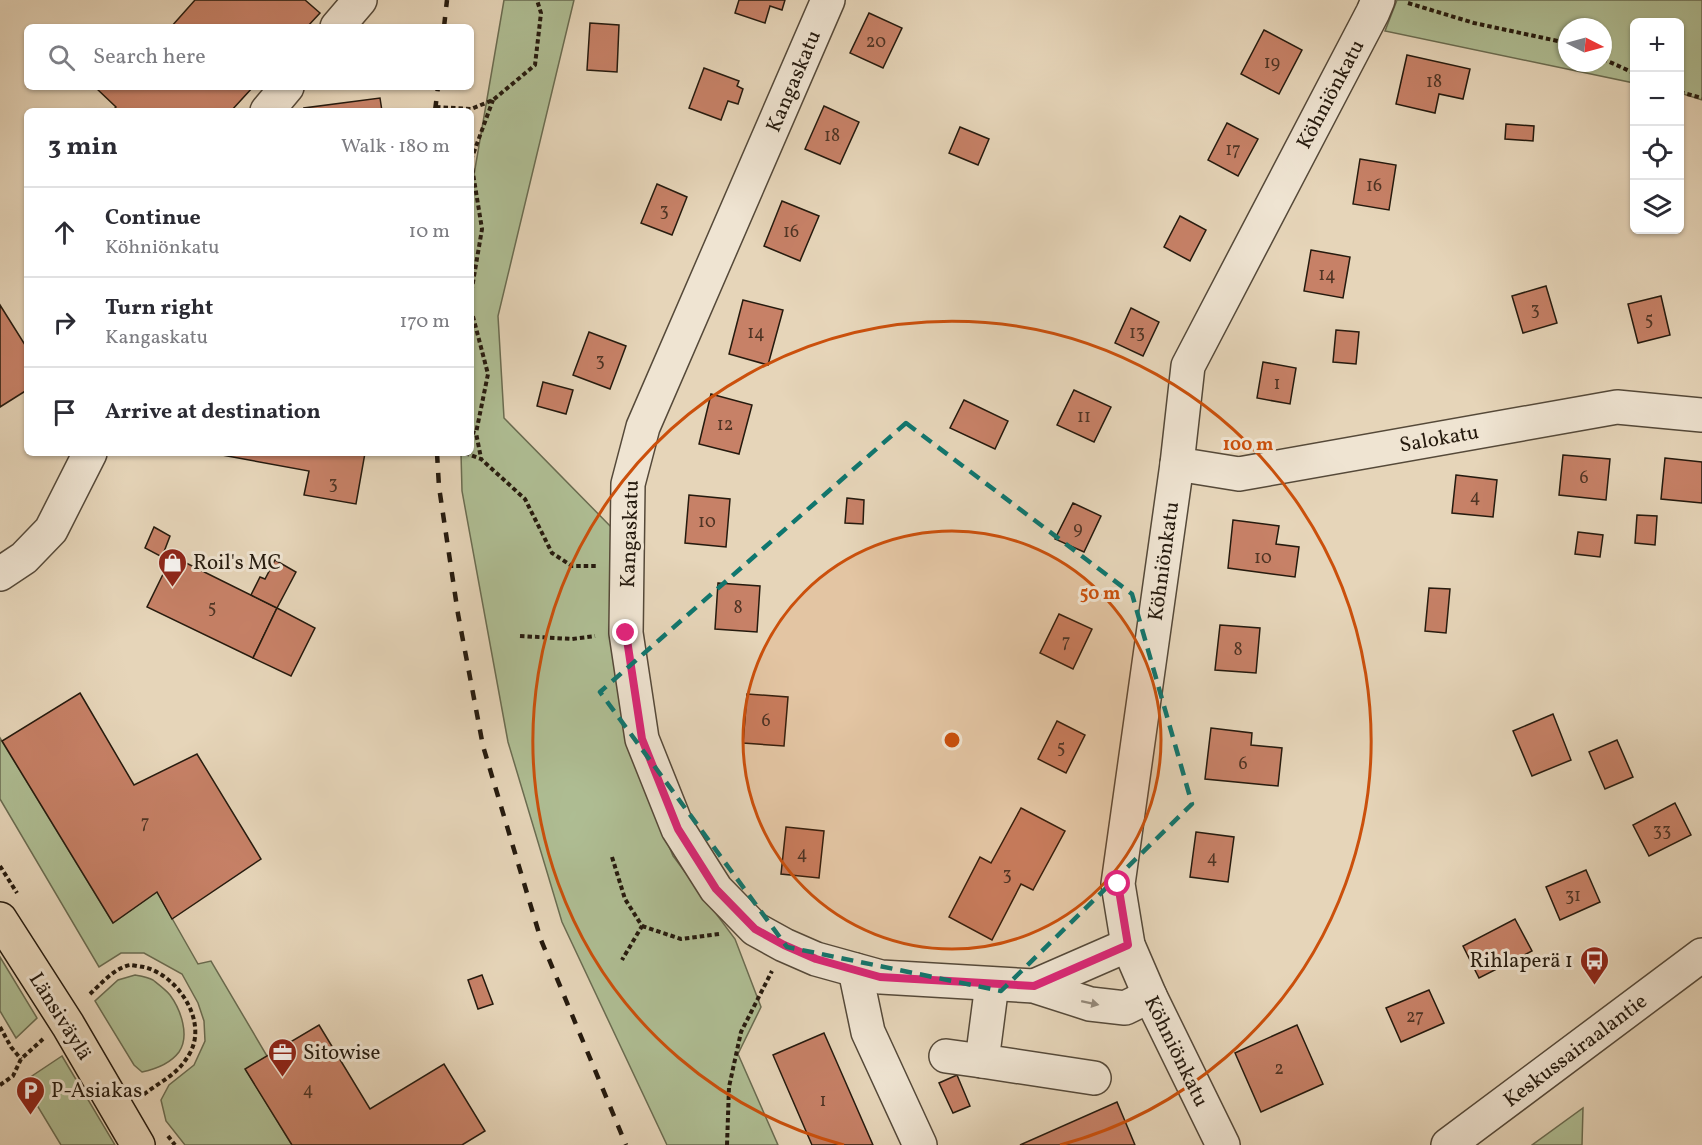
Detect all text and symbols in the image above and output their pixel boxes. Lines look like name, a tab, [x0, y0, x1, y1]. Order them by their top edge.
north arrow	[1558, 18, 1612, 72]
map controls	[1630, 18, 1684, 234]
button: +	[1630, 18, 1684, 72]
search box	[24, 24, 474, 90]
street label: Kangaskatu	[760, 26, 829, 137]
house number: 20	[866, 30, 886, 55]
street label: Köhniönkatu	[1290, 35, 1372, 155]
icon: search	[45, 41, 78, 74]
text: Search here	[93, 42, 206, 73]
house number: 19	[1264, 51, 1280, 76]
house number: 18	[1426, 70, 1442, 95]
button: −	[1630, 72, 1684, 126]
house number: 18	[824, 124, 840, 149]
button: locate	[1630, 126, 1684, 180]
text: 3 min	[48, 129, 118, 165]
text: Walk · 180 m	[341, 133, 450, 161]
house number: 17	[1225, 138, 1241, 163]
house number: 16	[1366, 174, 1382, 199]
button: layers	[1630, 180, 1684, 234]
house number: 3	[659, 199, 669, 224]
text: Continue	[105, 203, 201, 234]
icon: ahead	[48, 216, 81, 249]
text: 10 m	[409, 218, 450, 246]
house number: 16	[783, 220, 799, 245]
text: Köhniönkatu	[105, 234, 220, 262]
house number: 14	[1318, 263, 1336, 288]
text: Turn right	[105, 293, 213, 324]
house number: 3	[1530, 298, 1540, 323]
icon: right	[48, 306, 81, 339]
text: 170 m	[400, 308, 450, 336]
house number: 5	[1645, 308, 1653, 333]
house number: 14	[747, 321, 765, 346]
house number: 13	[1129, 321, 1145, 346]
text: Kangaskatu	[105, 324, 208, 352]
house number: 3	[595, 349, 605, 374]
house number: 1	[1274, 372, 1280, 397]
icon: arrive	[48, 396, 81, 429]
text: Arrive at destination	[105, 397, 321, 428]
house number: 11	[1077, 405, 1091, 430]
house number: 12	[717, 413, 733, 438]
street label: Salokatu	[1397, 418, 1481, 461]
text: 100 m	[1223, 433, 1273, 458]
house number: 6	[1579, 466, 1589, 491]
house number: 3	[328, 472, 338, 497]
street label: Kangaskatu	[614, 479, 647, 589]
house number: 4	[1470, 485, 1480, 510]
street label: Köhniönkatu	[1142, 500, 1187, 623]
house number: 10	[698, 510, 716, 535]
house number: 9	[1073, 517, 1083, 542]
shop icon: Roil's MC	[156, 546, 188, 588]
house number: 10	[1254, 546, 1272, 571]
place label: Roil's MC	[193, 549, 281, 578]
text: 50 m	[1080, 582, 1120, 607]
house number: 5	[208, 596, 216, 621]
house number: 8	[733, 596, 743, 621]
route end	[612, 619, 638, 645]
house number: 7	[1062, 630, 1070, 655]
house number: 8	[1233, 638, 1243, 663]
house number: 6	[761, 709, 771, 734]
centre of rings	[942, 730, 962, 750]
house number: 5	[1057, 736, 1065, 761]
house number: 6	[1238, 752, 1248, 777]
house number: 7	[141, 811, 149, 836]
house number: 33	[1653, 819, 1671, 844]
house number: 4	[797, 842, 807, 867]
house number: 4	[1207, 846, 1217, 871]
house number: 3	[1002, 863, 1012, 888]
route start	[1104, 870, 1130, 896]
house number: 31	[1565, 884, 1581, 909]
bus stop icon: Rihlaperä 1	[1578, 944, 1610, 986]
place label: Rihlaperä 1	[1469, 947, 1573, 976]
street label: Länsiväylä	[21, 967, 98, 1066]
street label: Keskussairaalantie	[1498, 988, 1654, 1115]
street label: Köhniönkatu	[1136, 991, 1215, 1112]
one-way arrow	[1081, 999, 1100, 1008]
house number: 27	[1406, 1005, 1424, 1030]
office icon: Sitowise	[266, 1036, 298, 1078]
place label: Sitowise	[303, 1039, 381, 1068]
house number: 2	[1274, 1057, 1284, 1082]
parking icon: P-Asiakas	[14, 1074, 46, 1116]
place label: P-Asiakas	[51, 1077, 142, 1106]
house number: 4	[303, 1078, 313, 1103]
house number: 1	[820, 1089, 826, 1114]

